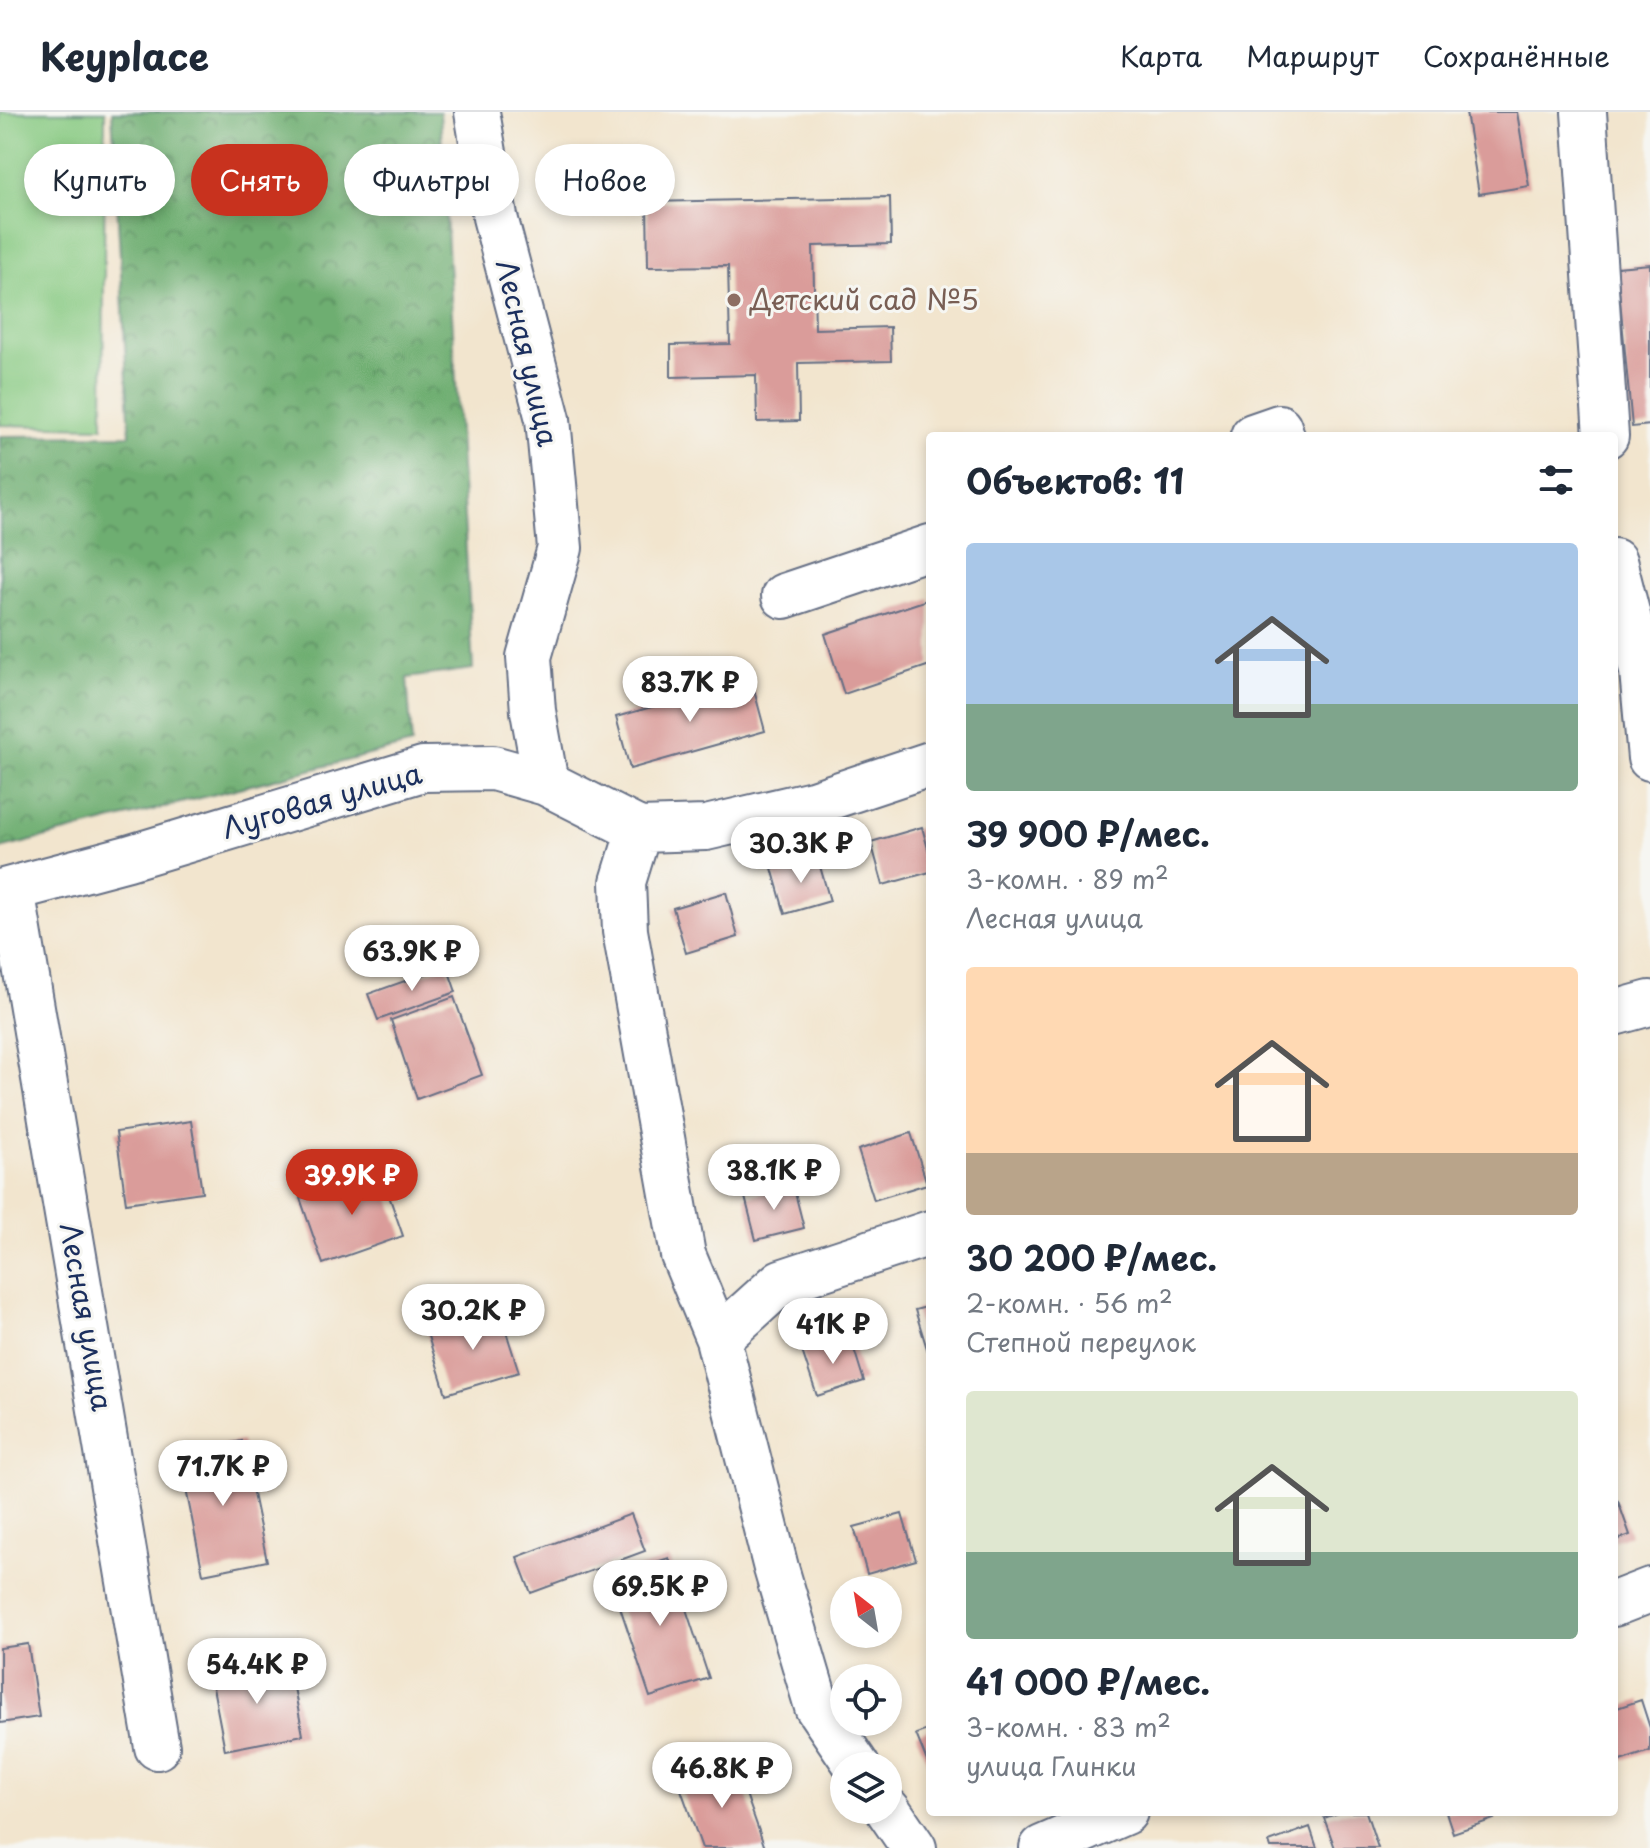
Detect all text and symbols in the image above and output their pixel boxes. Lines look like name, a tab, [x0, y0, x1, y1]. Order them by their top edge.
text: Keyplace	[40, 27, 209, 84]
text: Карта	[1120, 34, 1202, 77]
text: Маршрут	[1246, 34, 1379, 77]
text: Сохранённые	[1423, 34, 1610, 77]
chip: Купить	[24, 144, 175, 216]
chip: Снять	[191, 144, 328, 216]
chip: Фильтры	[344, 144, 519, 216]
chip: Новое	[535, 144, 675, 216]
street label: Лесная улица	[486, 255, 571, 451]
place label: Детский сад №5	[749, 277, 979, 320]
marker: Детский сад №5	[725, 291, 743, 309]
text: Объектов: 11	[966, 454, 1184, 506]
icon: filters	[1534, 458, 1578, 502]
icon: home	[1200, 595, 1344, 739]
pin: 83.7K ₽	[616, 656, 764, 724]
text: 83.7K ₽	[641, 662, 739, 701]
street label: Луговая улица	[217, 750, 427, 849]
text: 39 900 ₽/мес.	[966, 807, 1210, 859]
pin: 30.3K ₽	[727, 817, 875, 885]
text: 30.3K ₽	[749, 823, 853, 862]
text: 3-комн. · 89 m²	[966, 859, 1169, 898]
text: Лесная улица	[966, 898, 1143, 937]
pin: 63.9K ₽	[338, 925, 486, 993]
text: 63.9K ₽	[362, 931, 462, 970]
icon: home	[1200, 1019, 1344, 1163]
pin: 38.1K ₽	[700, 1144, 848, 1212]
pin: 39.9K ₽	[278, 1149, 426, 1217]
text: 38.1K ₽	[726, 1150, 822, 1189]
text: 39.9K ₽	[304, 1155, 400, 1194]
street label: Лесная улица	[50, 1219, 125, 1415]
text: 30 200 ₽/мес.	[966, 1231, 1217, 1283]
text: 2-комн. · 56 m²	[966, 1283, 1173, 1322]
pin: 30.2K ₽	[399, 1284, 547, 1352]
text: 30.2K ₽	[420, 1290, 526, 1329]
pin: 41K ₽	[777, 1298, 889, 1366]
text: 41K ₽	[796, 1304, 870, 1343]
text: Степной переулок	[966, 1322, 1196, 1361]
pin: 71.7K ₽	[149, 1440, 297, 1508]
icon: home	[1200, 1443, 1344, 1587]
text: 71.7K ₽	[176, 1446, 270, 1485]
pin: 69.5K ₽	[586, 1560, 734, 1628]
text: 69.5K ₽	[611, 1566, 709, 1605]
north arrow	[830, 1576, 902, 1648]
map controls	[830, 1576, 902, 1824]
pin: 54.4K ₽	[183, 1638, 331, 1706]
text: 54.4K ₽	[205, 1644, 309, 1683]
text: 41 000 ₽/мес.	[966, 1655, 1210, 1707]
button: locate	[830, 1664, 902, 1736]
text: 3-комн. · 83 m²	[966, 1707, 1171, 1746]
pin: 46.8K ₽	[648, 1742, 796, 1810]
text: улица Глинки	[966, 1746, 1137, 1785]
text: 46.8K ₽	[670, 1748, 774, 1787]
button: layers	[830, 1752, 902, 1824]

